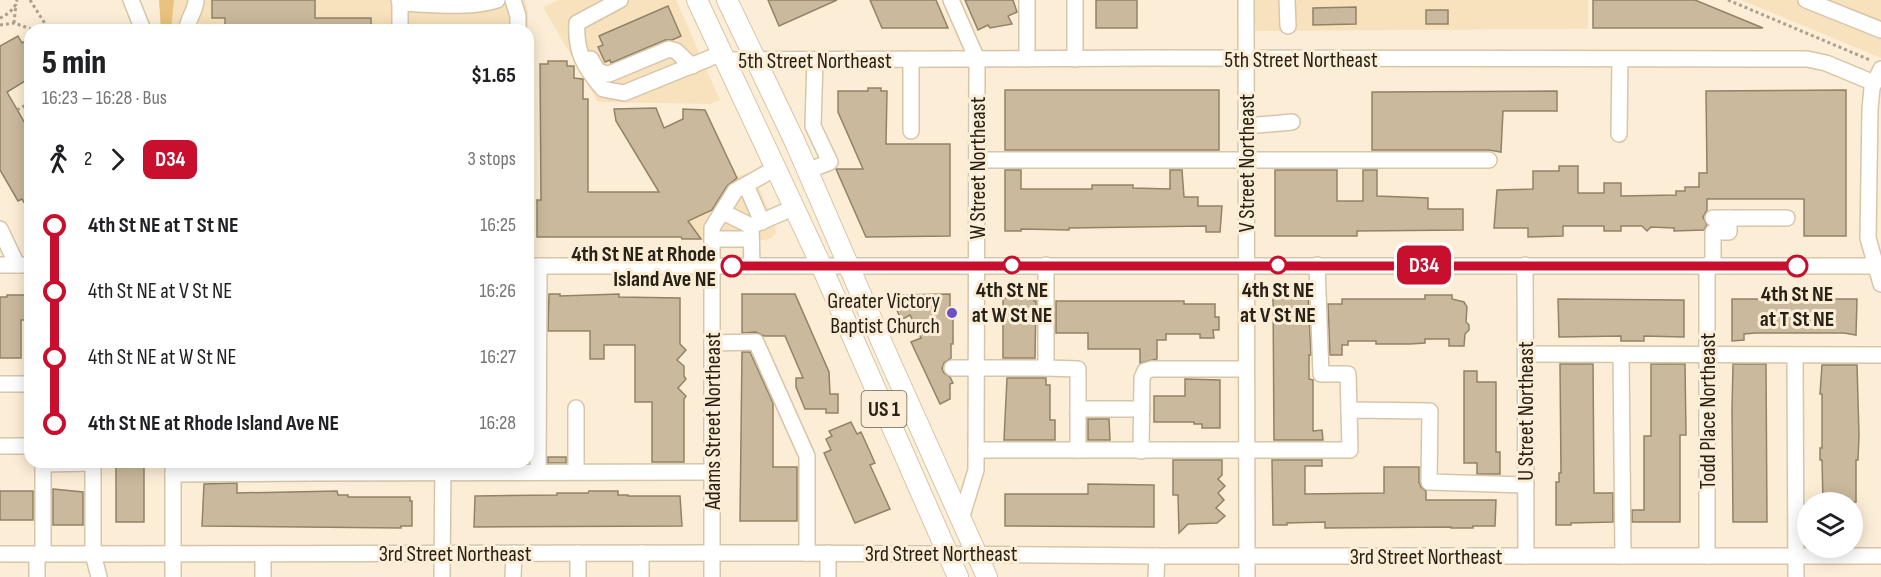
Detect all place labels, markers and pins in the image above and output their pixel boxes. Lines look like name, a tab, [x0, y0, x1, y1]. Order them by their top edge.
place label: 4th St NE at Rhode Island Ave NE	[571, 241, 716, 293]
marker: 4th St NE at Rhode Island Ave NE	[721, 255, 743, 277]
marker: 4th St NE at T St NE	[1786, 255, 1808, 277]
marker: 4th St NE at W St NE	[1003, 256, 1021, 274]
marker: 4th St NE at V St NE	[1269, 256, 1287, 274]
place label: 4th St NE at W St NE	[972, 277, 1052, 329]
place label: 4th St NE at V St NE	[1240, 277, 1316, 329]
place label: 4th St NE at T St NE	[1760, 281, 1834, 333]
place label: Greater Victory Baptist Church	[827, 288, 941, 340]
marker: Greater Victory Baptist Church	[945, 306, 959, 320]

